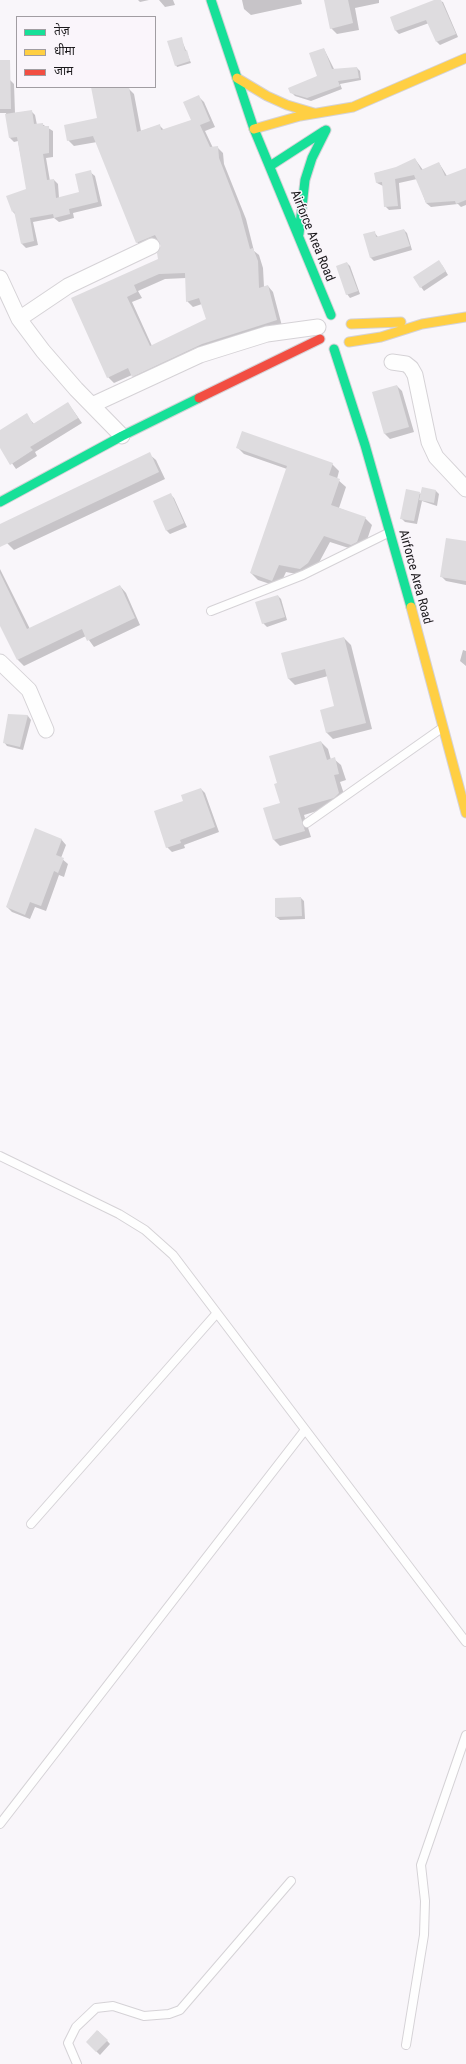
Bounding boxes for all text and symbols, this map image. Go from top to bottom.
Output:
legend [16,16,156,88]
text: तेज़ [54,24,70,38]
text: धीमा [54,44,75,58]
text: जाम [54,64,73,78]
street label: Airforce Area Road [287,188,337,284]
street label: Airforce Area Road [395,528,435,626]

